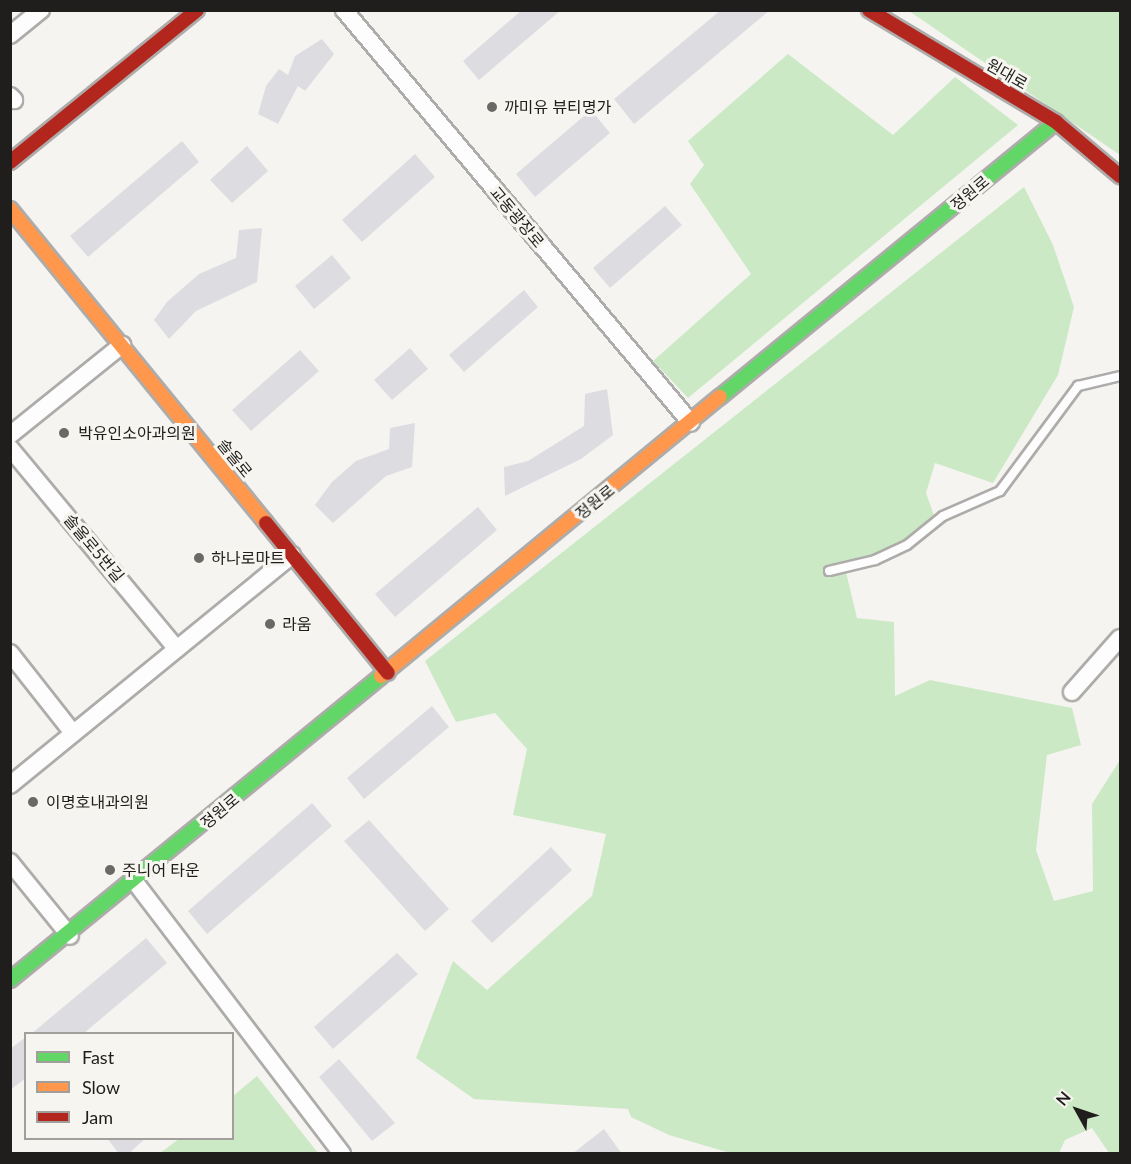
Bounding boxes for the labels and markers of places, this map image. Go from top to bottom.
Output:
place label: 까미유 뷰티명가 [504,97,611,117]
marker: 까미유 뷰티명가 [485,100,499,114]
place label: 박유인소아과의원 [78,423,196,443]
marker: 박유인소아과의원 [55,424,73,442]
place label: 하나로마트 [211,548,285,568]
marker: 하나로마트 [192,551,206,565]
place label: 라움 [282,614,311,634]
marker: 라움 [263,617,277,631]
place label: 이명호내과의원 [46,792,149,812]
marker: 이명호내과의원 [24,793,42,811]
place label: 주니어 타운 [122,860,200,880]
marker: 주니어 타운 [103,863,117,877]

